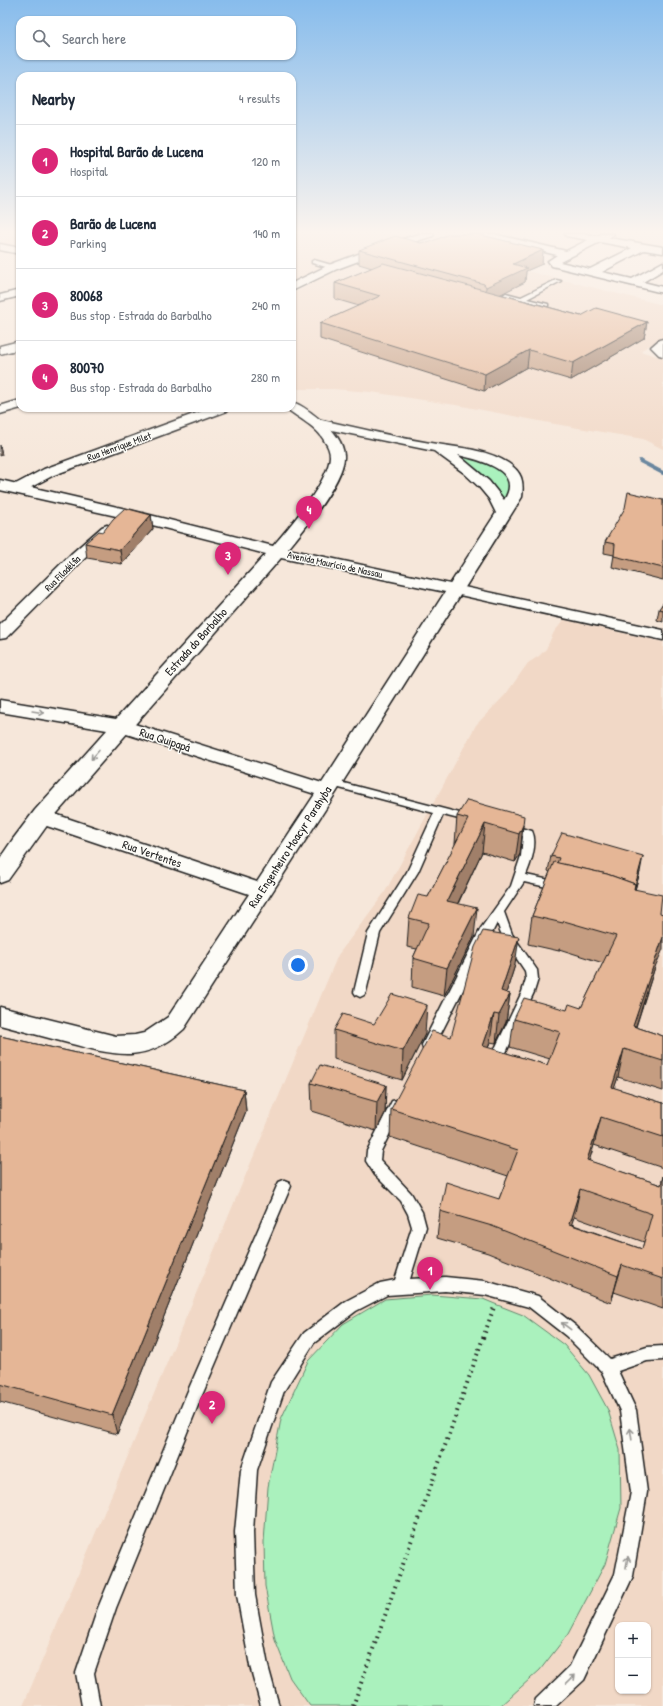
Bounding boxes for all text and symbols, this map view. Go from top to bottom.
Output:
search box [16,16,296,60]
icon: search [30,27,52,49]
text: Search here [62,28,126,49]
text: Nearby [32,87,75,110]
text: 4 results [239,89,280,107]
text: Hospital Barão de Lucena [70,141,203,162]
text: 1 [43,152,47,170]
text: 120 m [252,152,280,170]
text: Hospital [70,162,108,180]
text: Barão de Lucena [70,213,156,234]
text: 2 [42,224,48,242]
text: 140 m [253,224,280,242]
text: Parking [70,234,106,252]
text: 80068 [70,285,102,306]
text: 3 [42,296,48,314]
text: 240 m [251,296,280,314]
text: Bus stop · Estrada do Barbalho [70,306,212,324]
text: 80070 [70,357,104,378]
text: 4 [43,368,47,386]
text: 280 m [251,368,280,386]
text: Bus stop · Estrada do Barbalho [70,378,212,396]
street label: Rua Henrique Milet [85,429,153,464]
pin: 4 [296,496,322,529]
pin: 3 [215,542,241,575]
street label: Avenida Maurício de Nassau [286,548,384,581]
street label: Rua Filadélfia [42,553,83,594]
street label: Estrada do Barbalho [161,604,231,679]
one-way arrow [32,708,45,716]
street label: Rua Quipapá [137,723,193,756]
one-way arrow [91,750,100,761]
street label: Rua Engenheiro Moacyr Parahyba [244,782,336,911]
street label: Rua Vertentes [120,835,184,872]
your location [288,955,308,975]
pin: 1 [417,1257,443,1290]
one-way arrow [560,1322,571,1331]
pin: 2 [199,1391,225,1424]
one-way arrow [627,1428,635,1441]
one-way arrow [623,1556,631,1569]
map controls [615,1622,651,1694]
button: + [615,1622,651,1658]
button: − [615,1658,651,1694]
one-way arrow [566,1674,576,1684]

